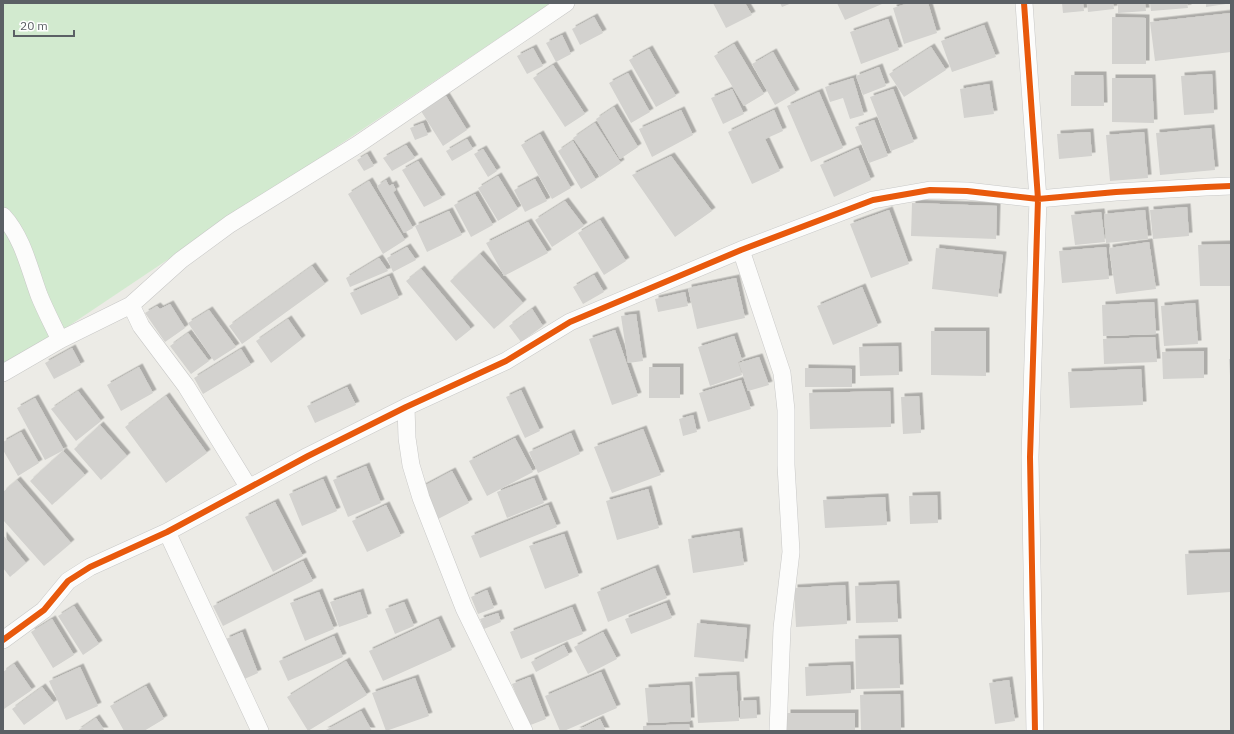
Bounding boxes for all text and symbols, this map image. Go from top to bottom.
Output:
scale bar [14,12,74,38]
text: 20 m [20,18,48,33]

